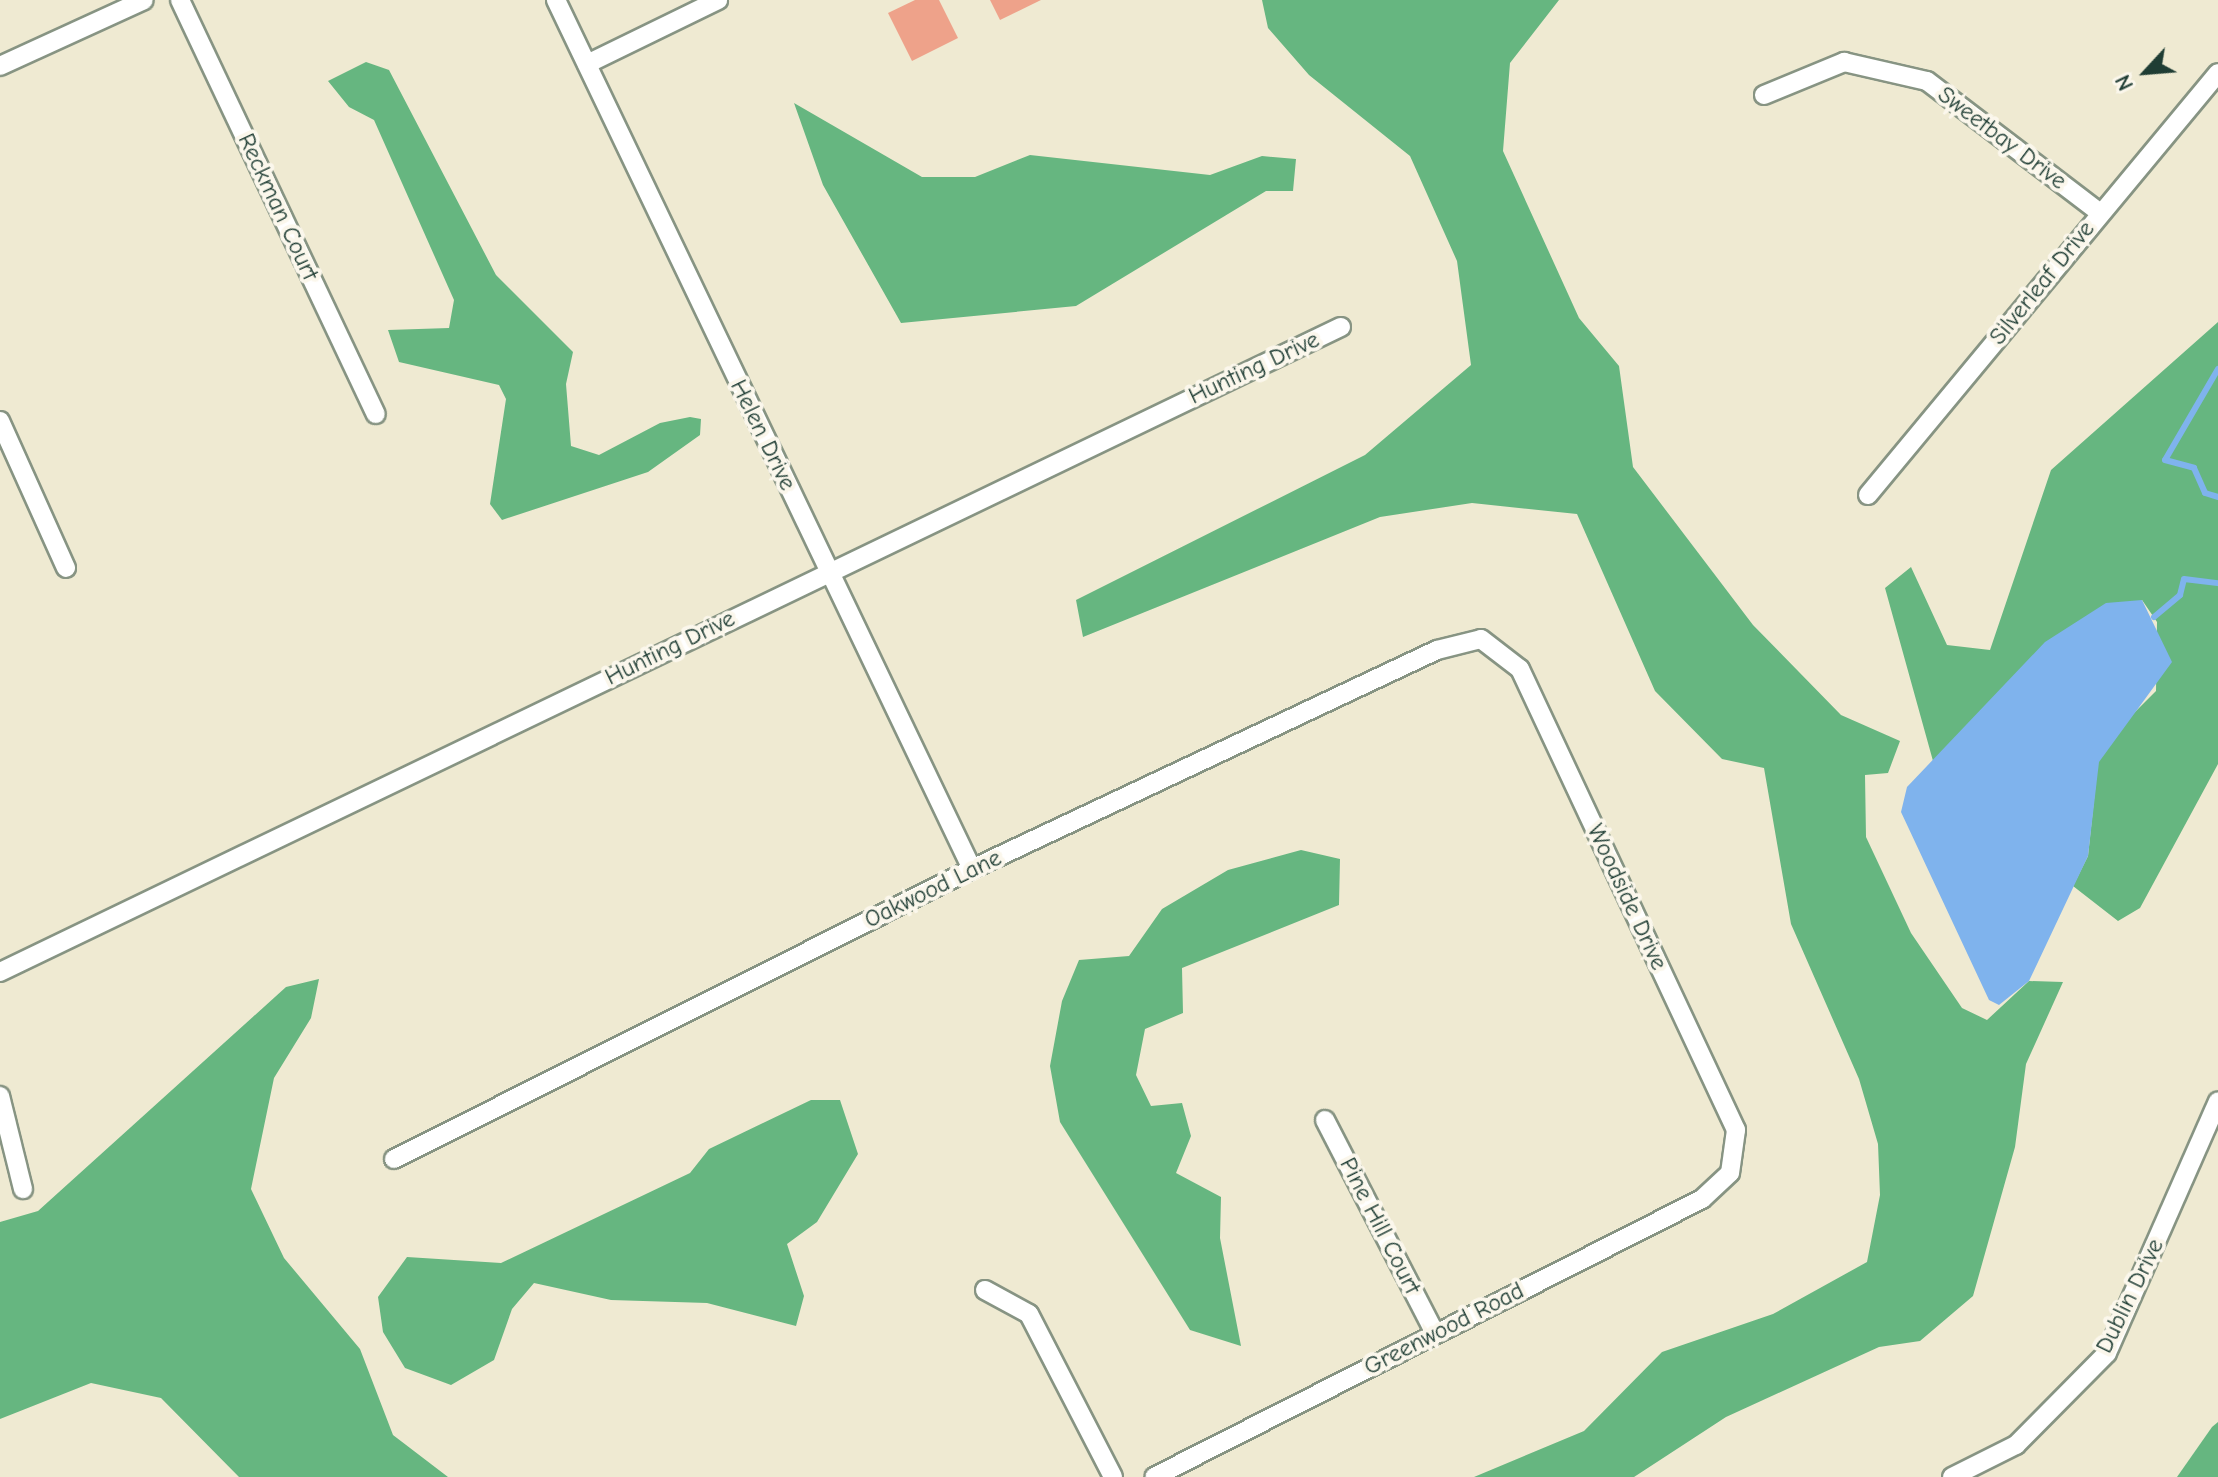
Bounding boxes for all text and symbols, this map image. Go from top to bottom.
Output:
north arrow [2106,32,2186,112]
text: N [2110,70,2139,95]
street label: Sweetbay Drive [1932,80,2072,196]
street label: Reckman Court [231,129,325,285]
street label: Silverleaf Drive [1983,215,2101,351]
street label: Hunting Drive [1184,325,1324,411]
street label: Helen Drive [724,375,802,495]
street label: Hunting Drive [600,604,740,692]
street label: Woodside Drive [1581,819,1673,975]
street label: Oakwood Lane [860,843,1006,935]
street label: Pine Hill Court [1333,1153,1427,1299]
street label: Dublin Drive [2090,1234,2170,1358]
street label: Greenwood Road [1359,1276,1529,1382]

